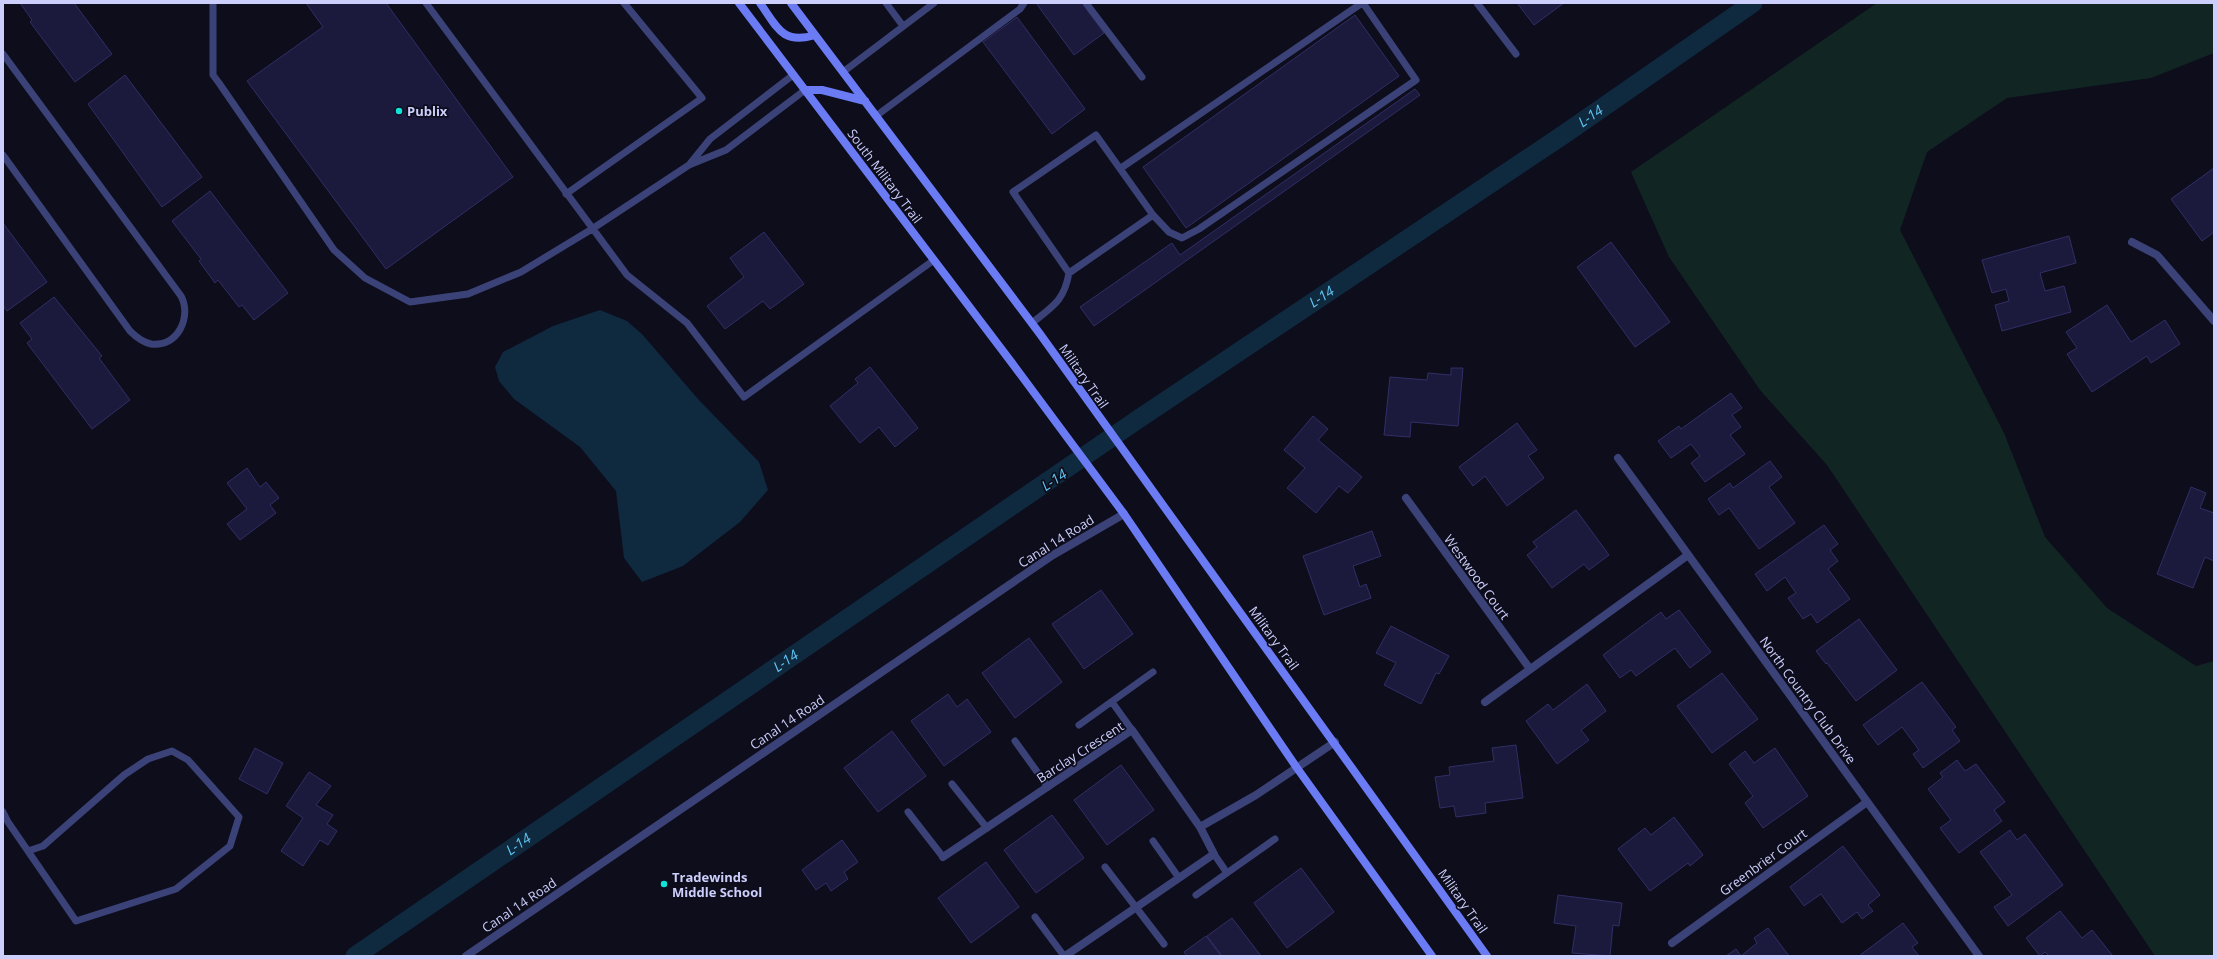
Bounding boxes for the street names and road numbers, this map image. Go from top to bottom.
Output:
street label: South Military Trail [844,125,926,227]
street label: Military Trail [1055,340,1113,412]
street label: Canal 14 Road [1015,510,1097,572]
street label: Westwood Court [1440,531,1514,623]
street label: Military Trail [1245,602,1303,674]
street label: North Country Club Drive [1756,633,1860,767]
street label: Canal 14 Road [746,690,828,754]
street label: Barclay Crescent [1033,717,1127,787]
street label: Greenbrier Court [1716,824,1811,900]
street label: Military Trail [1434,865,1492,937]
street label: Canal 14 Road [478,873,560,937]

